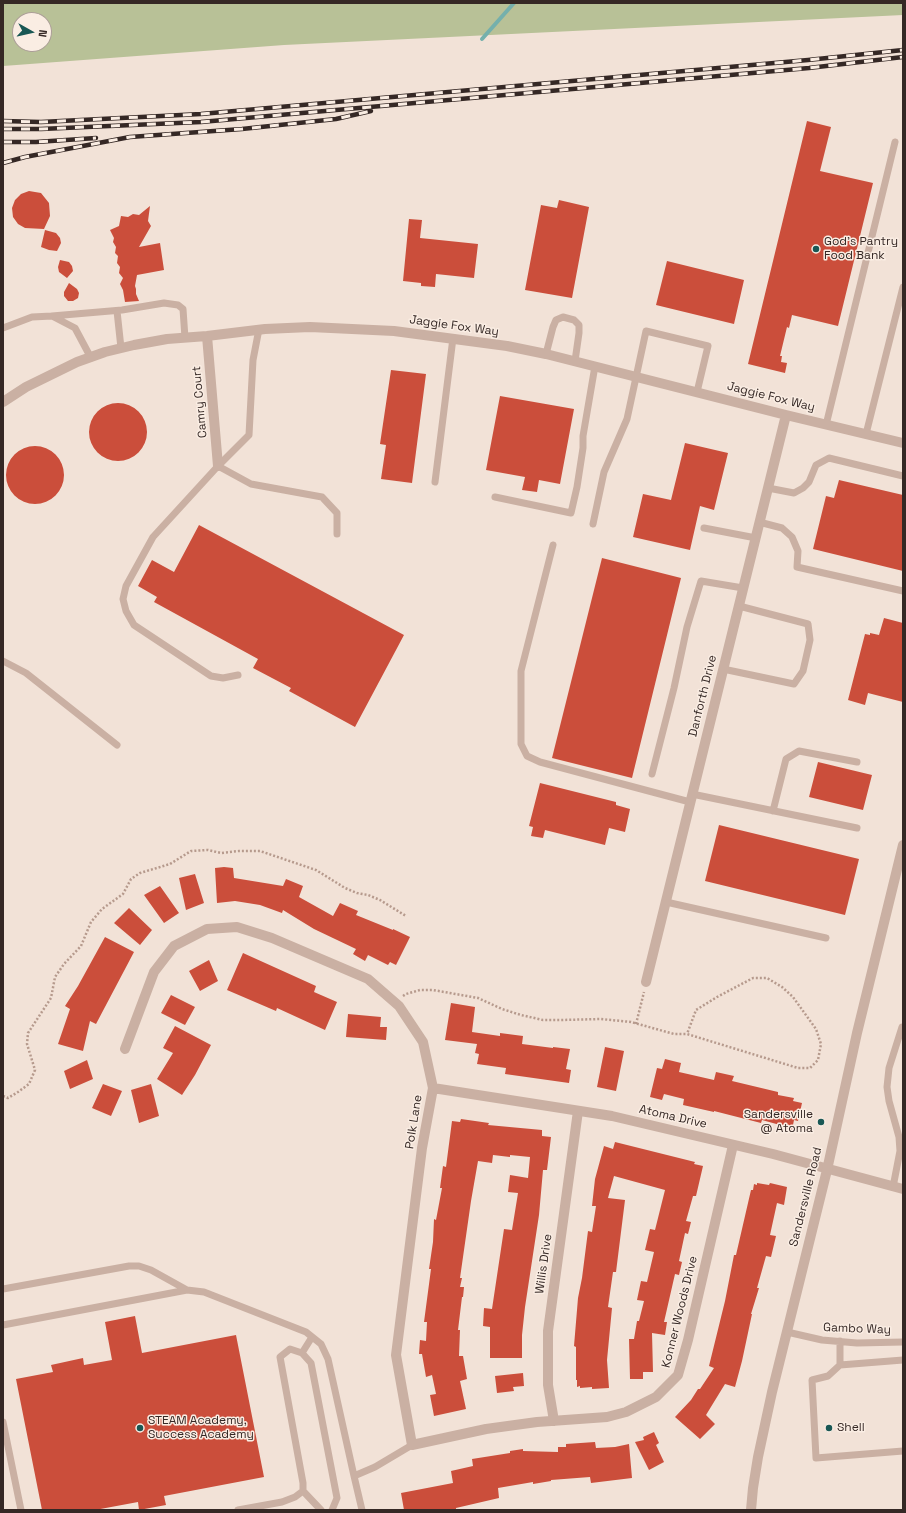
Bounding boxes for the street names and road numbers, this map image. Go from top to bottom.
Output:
street label: Jaggie Fox Way [408,313,500,339]
street label: Camry Court [190,365,210,439]
street label: Jaggie Fox Way [726,379,816,415]
street label: Danforth Drive [686,654,720,738]
street label: Polk Lane [403,1094,425,1150]
street label: Atoma Drive [638,1102,708,1132]
street label: Sandersville Road [787,1146,825,1248]
street label: Willis Drive [533,1233,555,1295]
street label: Konner Woods Drive [659,1254,701,1370]
street label: Gambo Way [823,1321,891,1337]

